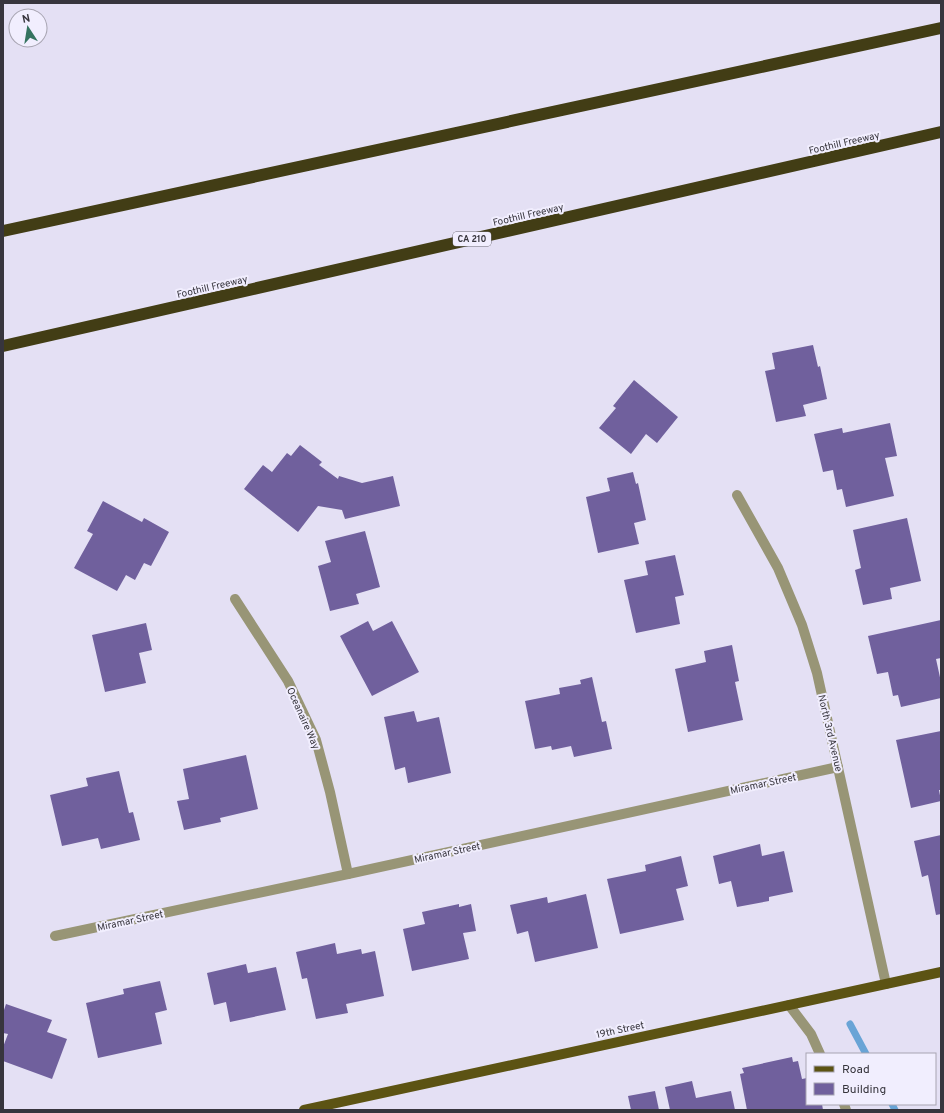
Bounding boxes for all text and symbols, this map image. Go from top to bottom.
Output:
north arrow [8,8,48,48]
text: N [21,12,31,27]
street label: Foothill Freeway [808,129,881,158]
street label: Foothill Freeway [492,201,565,230]
road number: CA 210 [453,232,491,246]
street label: Foothill Freeway [176,273,249,302]
street label: Oceanaire Way [283,686,322,752]
street label: North 3rd Avenue [814,693,845,773]
street label: Miramar Street [729,771,798,798]
street label: Miramar Street [413,840,482,867]
street label: Miramar Street [96,908,165,935]
street label: 19th Street [595,1019,646,1042]
legend [806,1053,936,1105]
text: Road [842,1062,870,1078]
text: Building [842,1082,886,1098]

